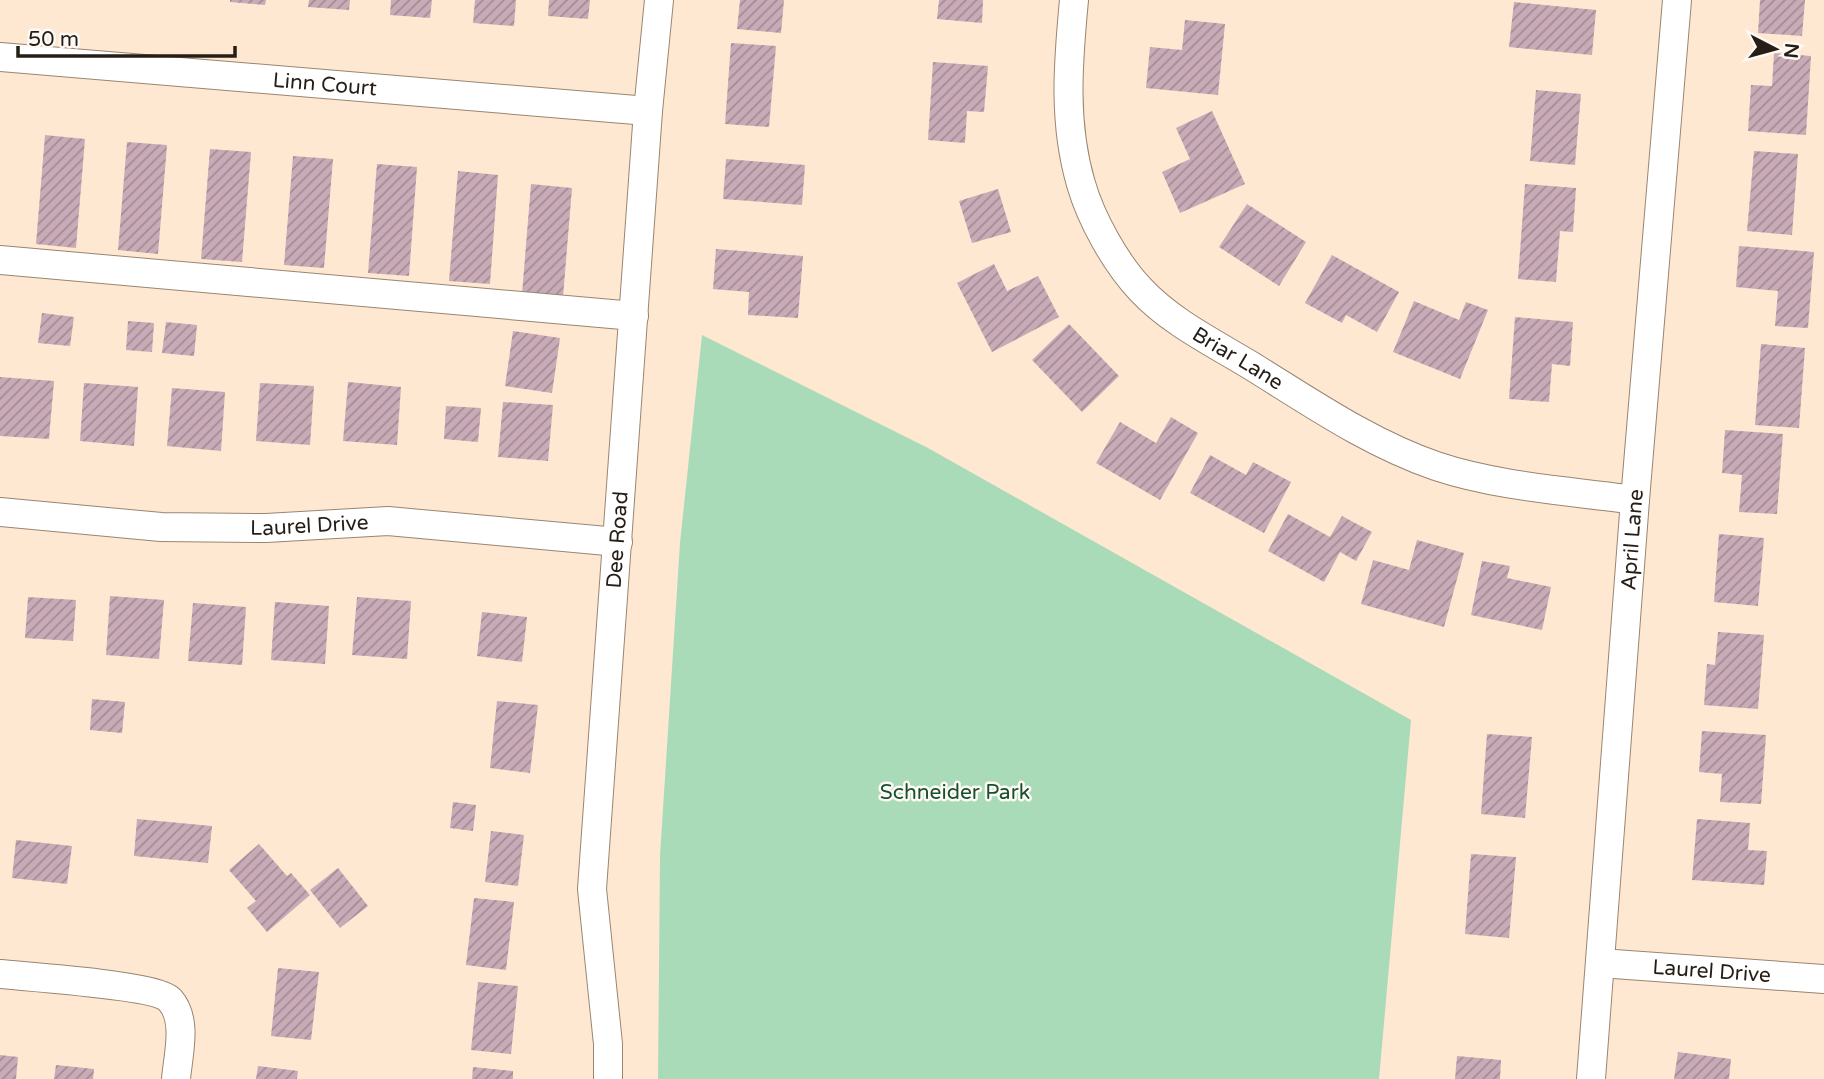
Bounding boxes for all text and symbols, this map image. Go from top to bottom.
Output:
scale bar [18,14,234,58]
north arrow [1740,14,1810,84]
text: 50 m [28,27,79,52]
text: N [1779,42,1803,59]
street label: Linn Court [272,68,378,101]
street label: Briar Lane [1188,322,1288,396]
street label: April Lane [1616,488,1649,591]
street label: Dee Road [602,490,634,589]
street label: Laurel Drive [250,510,369,541]
park label: Schneider Park [880,780,1030,805]
street label: Laurel Drive [1652,955,1772,988]

